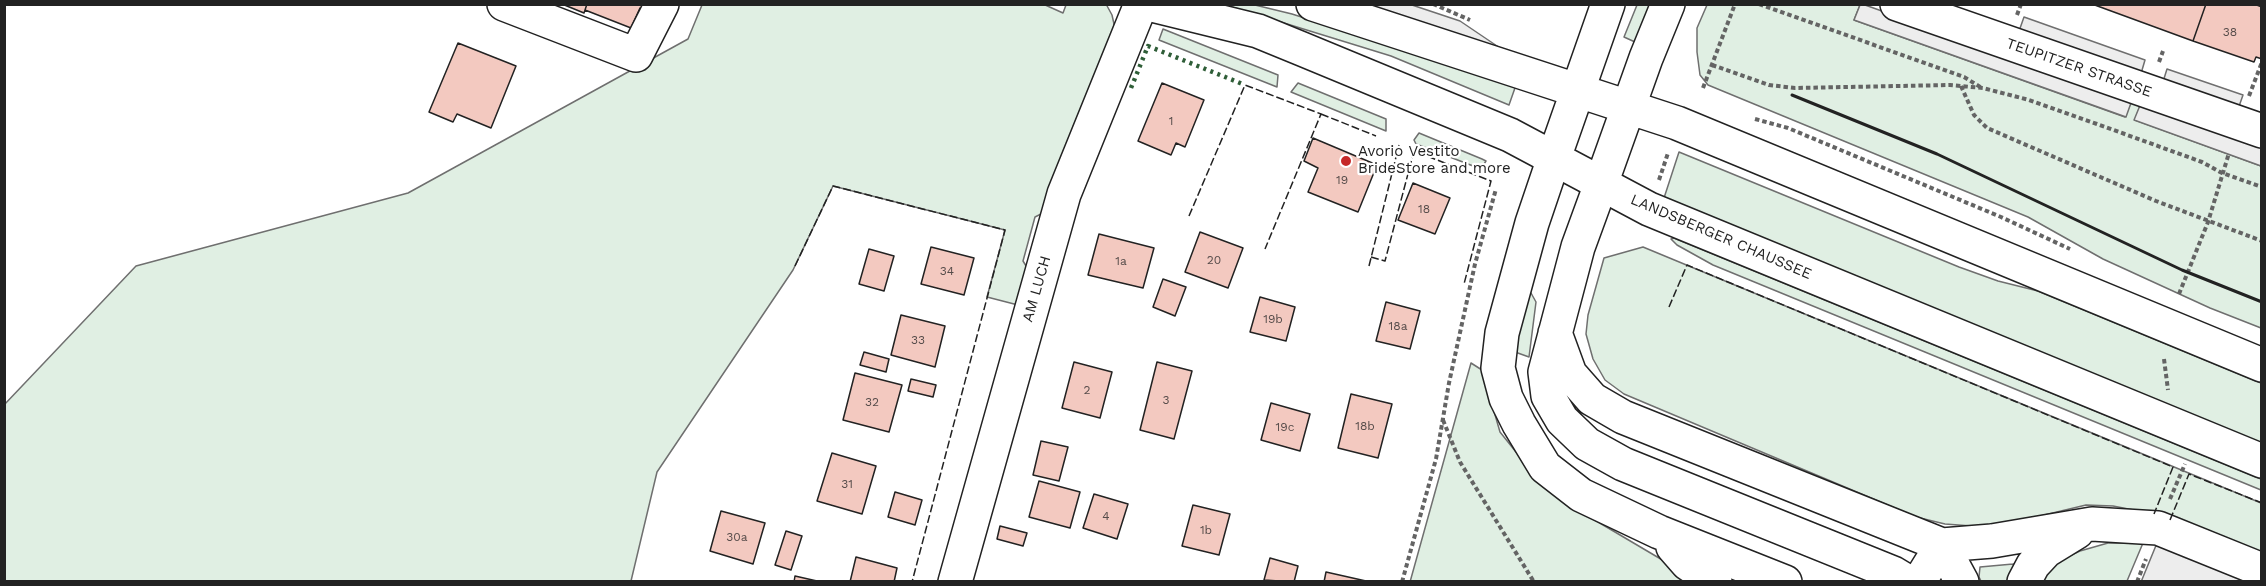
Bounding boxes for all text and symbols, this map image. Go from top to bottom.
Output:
house number: 38 [2223,25,2237,39]
street label: TEUPITZER STRASSE [2004,35,2154,101]
house number: 1 [1169,114,1173,128]
place label: Avorio Vestito BrideStore and more [1358,143,1511,178]
marker: Avorio Vestito BrideStore and more [1339,154,1353,168]
house number: 19 [1336,173,1348,187]
street label: LANDSBERGER CHAUSSEE [1628,191,1814,283]
house number: 18 [1418,202,1430,216]
house number: 20 [1207,253,1221,267]
street label: AM LUCH [1019,254,1055,324]
house number: 1a [1115,254,1127,268]
house number: 34 [940,264,954,278]
house number: 19b [1263,312,1283,326]
house number: 18a [1389,319,1407,333]
house number: 33 [911,333,925,347]
house number: 2 [1084,383,1090,397]
house number: 3 [1163,393,1169,407]
house number: 32 [865,395,879,409]
house number: 18b [1355,419,1375,433]
house number: 19c [1276,420,1294,434]
house number: 31 [841,477,853,491]
house number: 4 [1102,509,1110,523]
house number: 1b [1200,523,1212,537]
house number: 30a [726,530,748,544]

